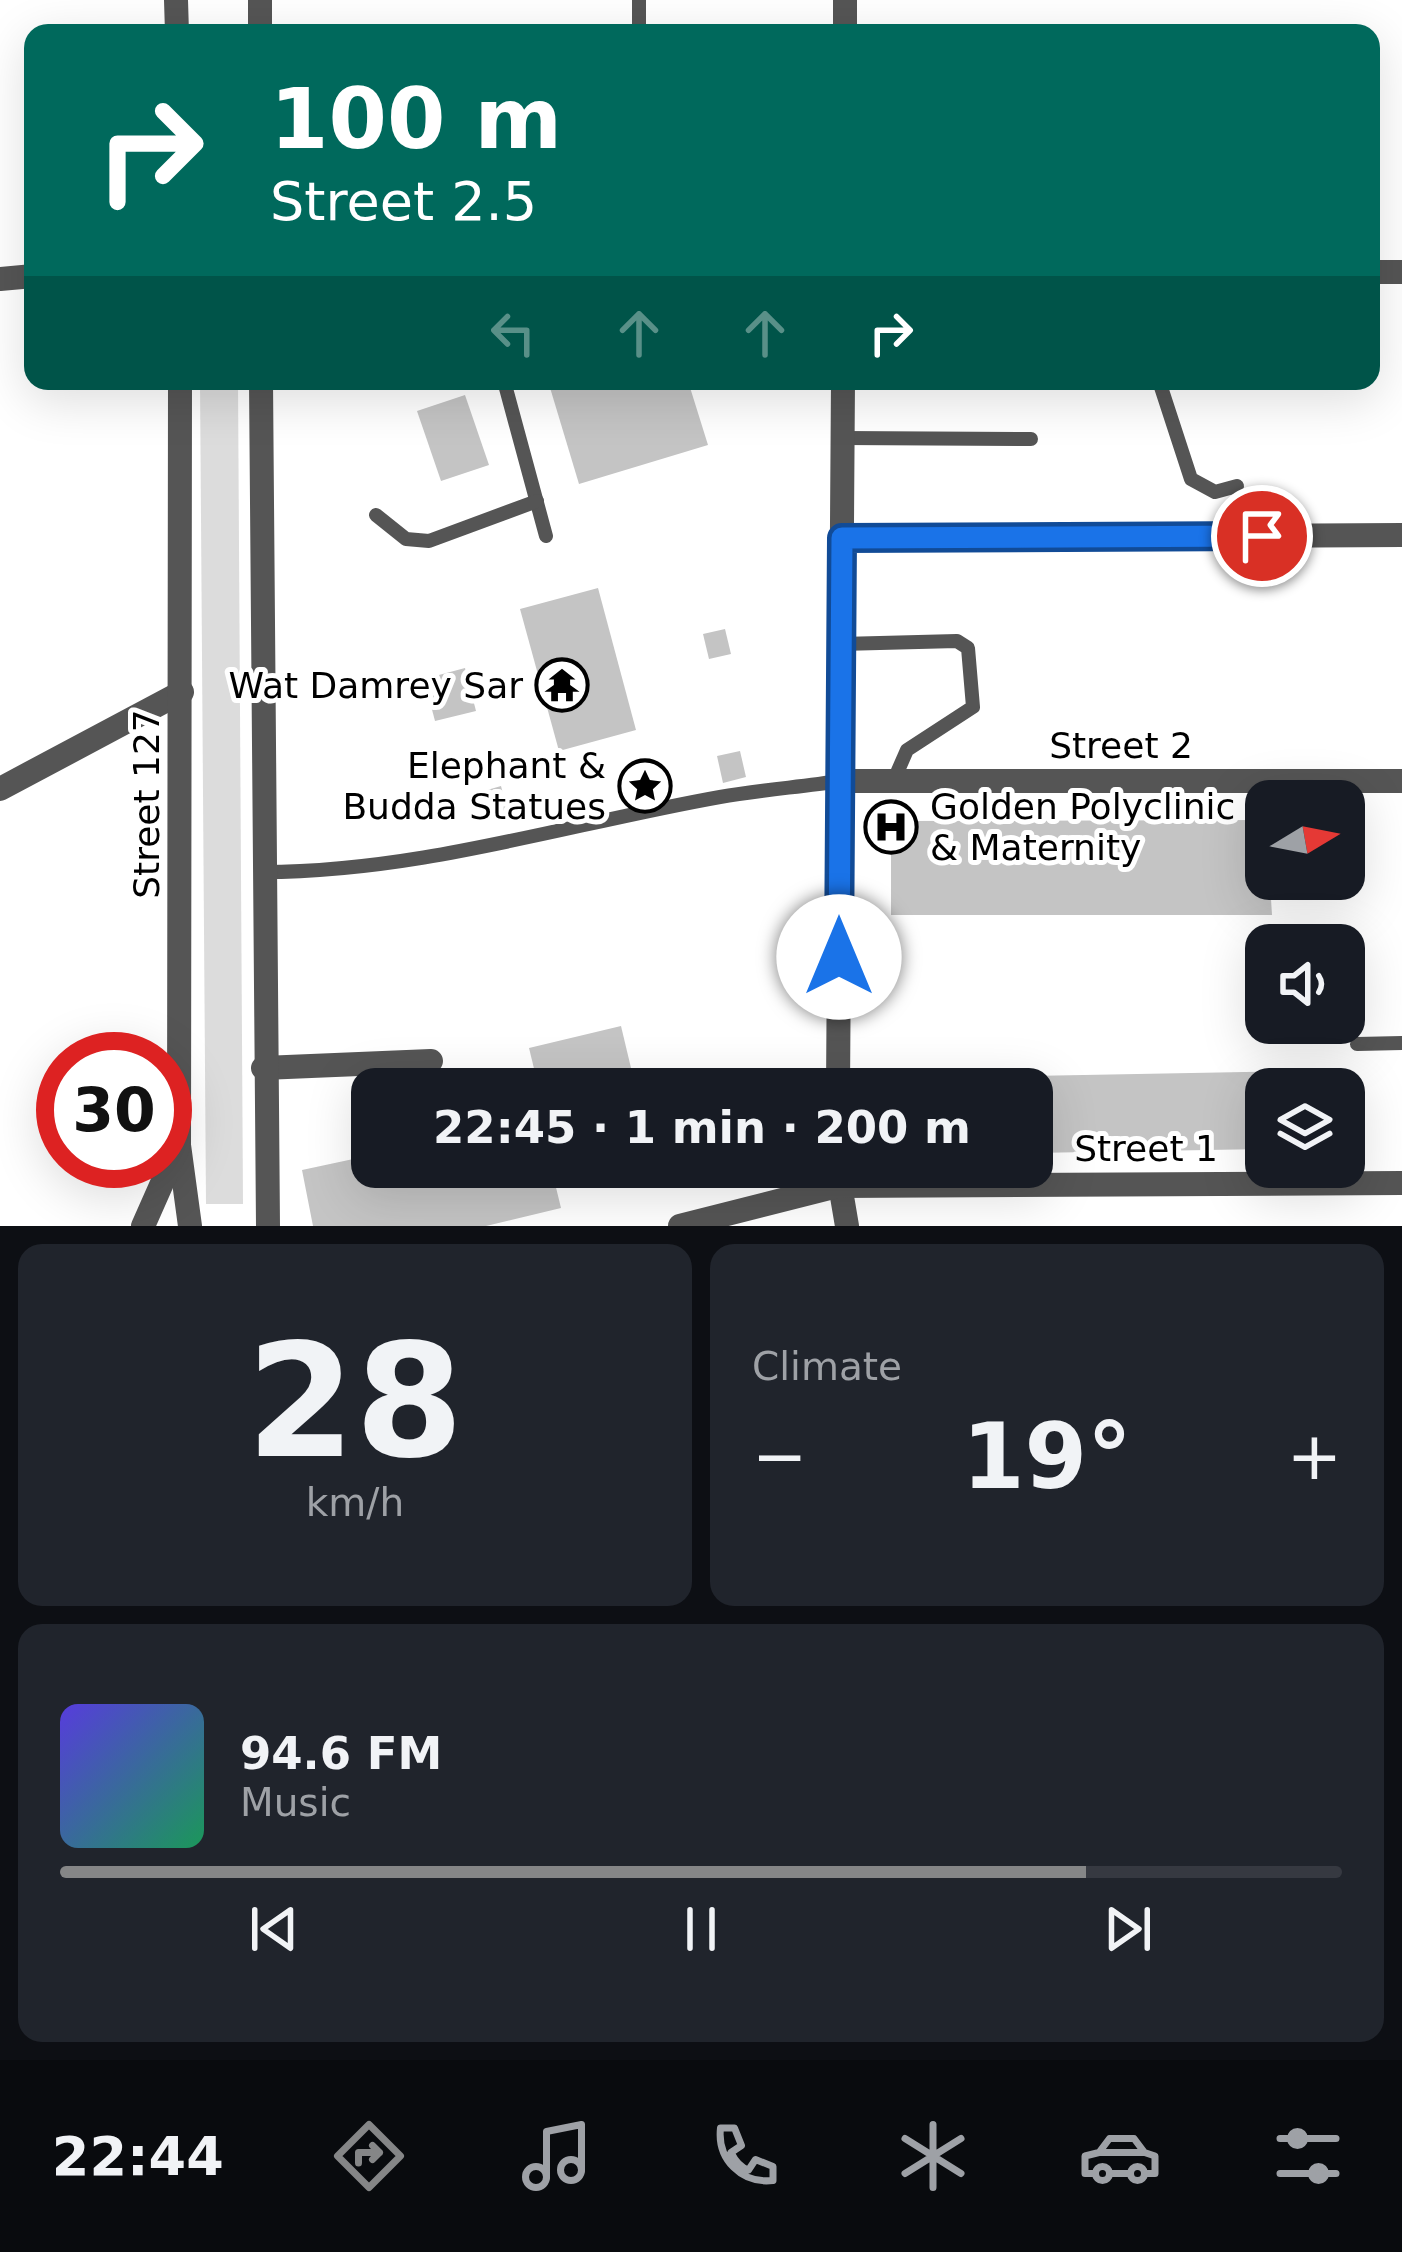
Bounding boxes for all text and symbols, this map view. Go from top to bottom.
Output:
text: 100 m [270,70,562,168]
icon: right [72,72,228,228]
text: Street 2.5 [270,170,537,233]
icon: left [480,300,546,366]
icon: ahead [606,300,672,366]
icon: ahead [732,300,798,366]
icon: right [858,300,924,366]
pin [1211,485,1313,587]
icon: arrive [1229,503,1295,569]
temple icon: Wat Damrey Sar [534,657,590,713]
place label: Wat Damrey Sar [229,665,523,706]
street label: Street 127 [126,709,167,899]
street label: Street 2 [1049,725,1193,766]
place label: Elephant & Budda Statues [342,745,606,827]
place icon: Elephant & Budda Statues [617,758,673,814]
north arrow [1245,780,1365,900]
map controls [1245,780,1365,1188]
place label: Golden Polyclinic & Maternity [930,786,1235,868]
hospital icon: Golden Polyclinic & Maternity [863,799,919,855]
position arrow [776,894,902,1020]
button: sound [1245,924,1365,1044]
speed limit sign: 30 [36,1032,192,1188]
button: layers [1245,1068,1365,1188]
text: 22:45 · 1 min · 200 m [433,1101,971,1154]
street label: Street 1 [1074,1128,1218,1169]
text: 28 [246,1311,464,1493]
text: Climate [752,1344,902,1389]
text: 19° [962,1404,1132,1509]
text: − [752,1418,807,1495]
text: + [1287,1418,1342,1495]
text: km/h [306,1480,404,1525]
text: 94.6 FM [240,1727,442,1780]
text: Music [240,1780,351,1825]
icon: previous [241,1896,307,1962]
icon: pause [668,1896,734,1962]
icon: next [1095,1896,1161,1962]
icon: directions [327,2114,411,2198]
icon: music [515,2114,599,2198]
icon: phone [703,2114,787,2198]
icon: climate [891,2114,975,2198]
icon: car [1078,2114,1162,2198]
icon: filters [1266,2114,1350,2198]
text: 22:44 [52,2125,224,2188]

